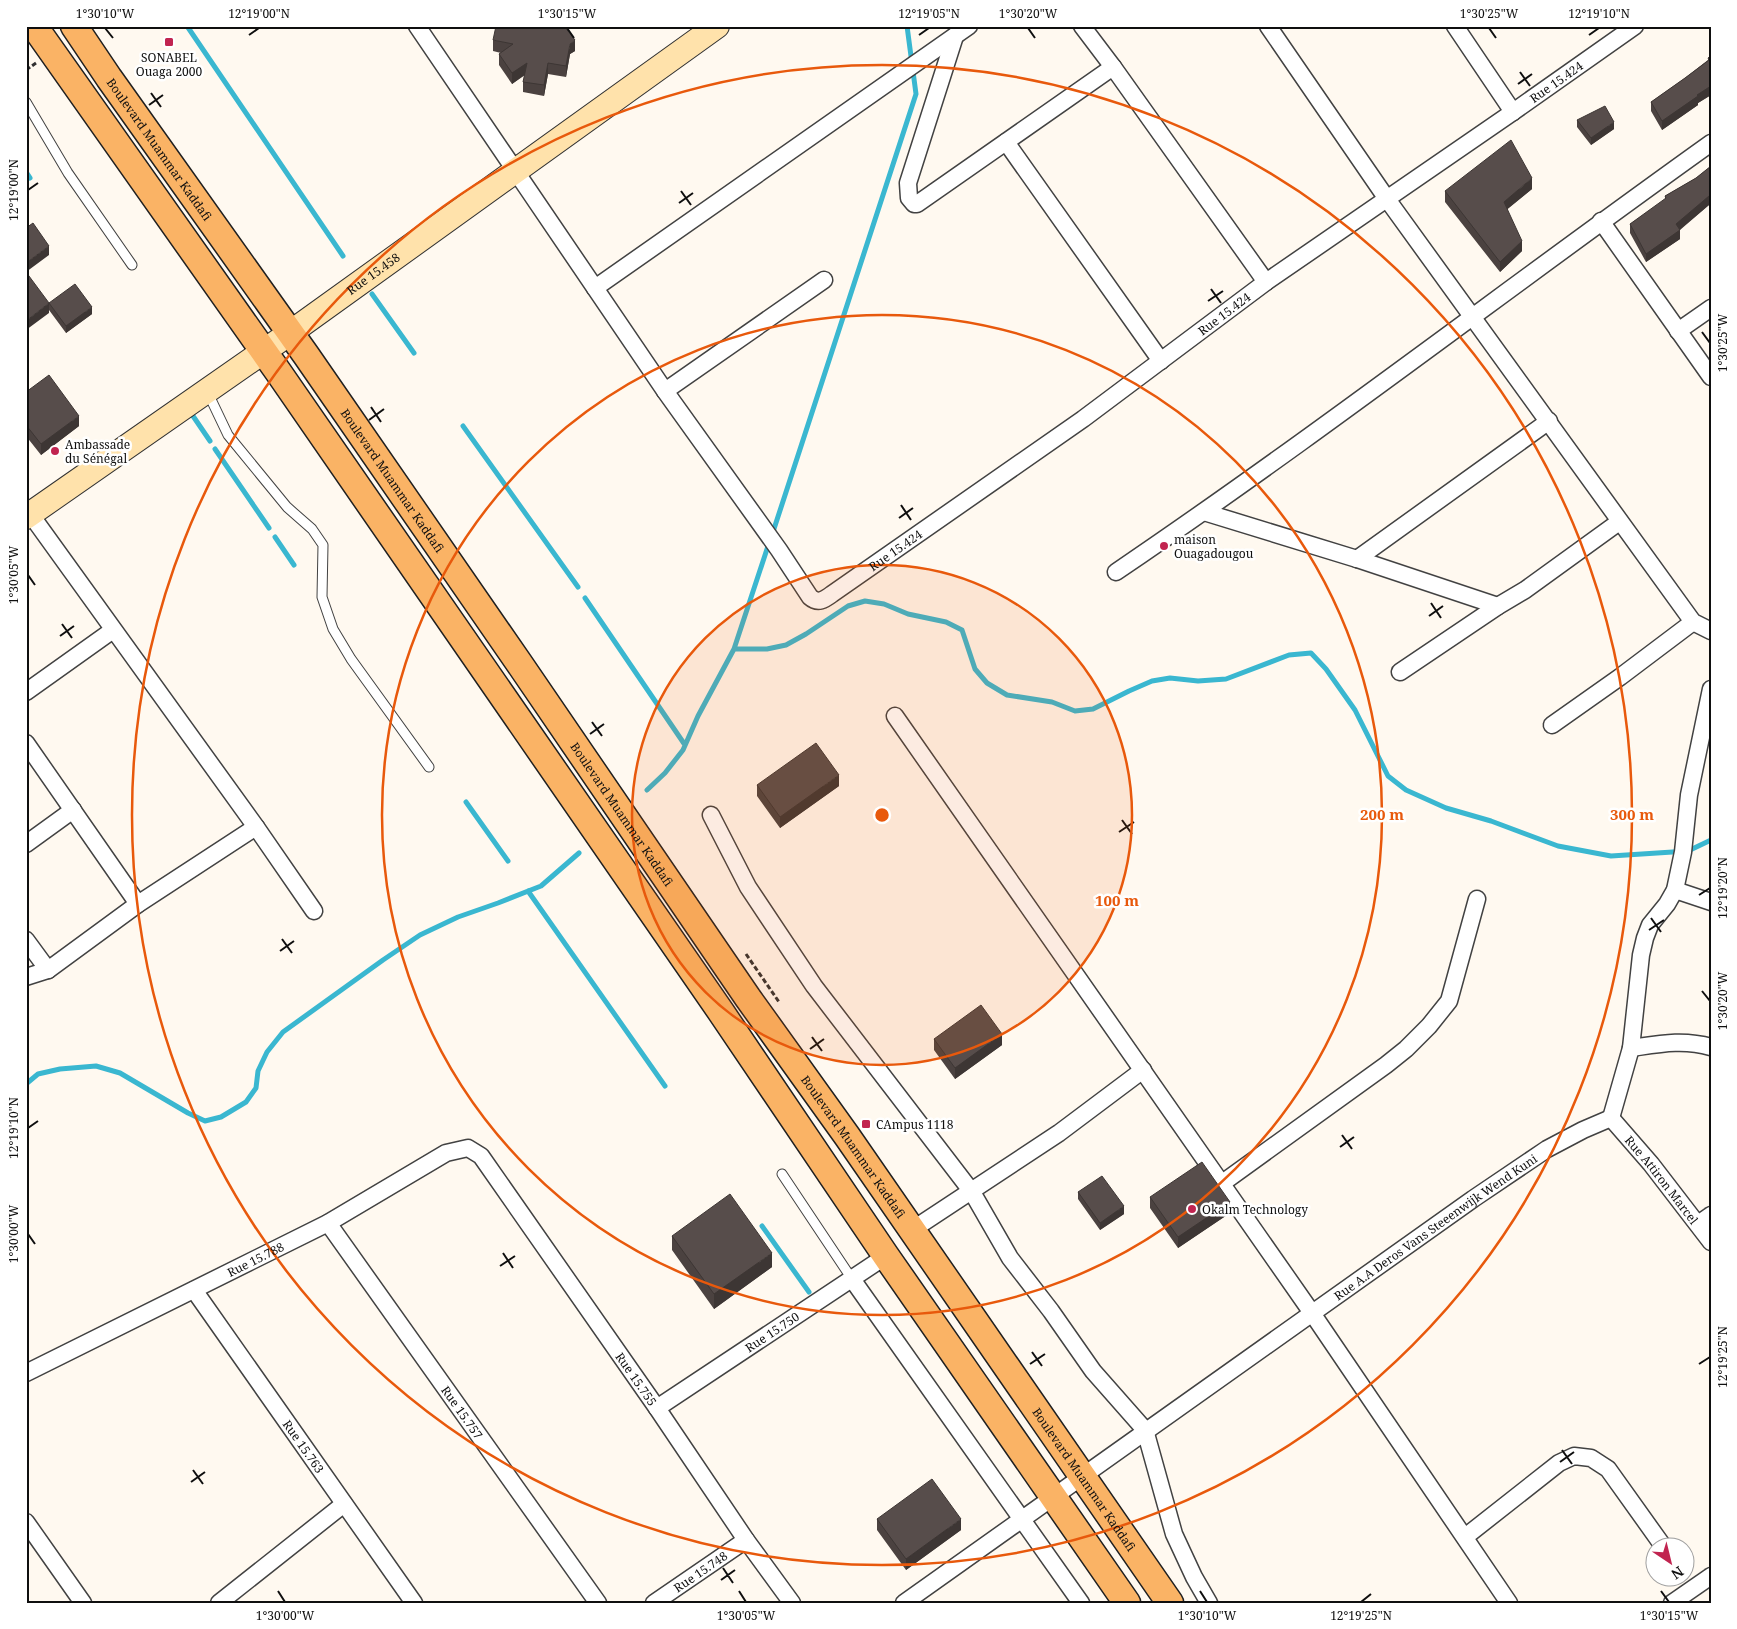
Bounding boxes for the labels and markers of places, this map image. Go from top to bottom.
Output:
marker: SONABEL Ouaga 2000 [163,36,175,48]
place label: SONABEL Ouaga 2000 [136,49,203,80]
place label: Ambassade du Sénégal [65,436,130,467]
marker: Ambassade du Sénégal [49,445,61,457]
place label: maison Ouagadougou [1174,531,1254,562]
marker: maison Ouagadougou [1158,540,1170,552]
centre of rings [873,806,891,824]
place label: CAmpus 1118 [876,1116,954,1133]
marker: CAmpus 1118 [860,1118,872,1130]
place label: Okalm Technology [1202,1201,1308,1218]
marker: Okalm Technology [1186,1203,1198,1215]

